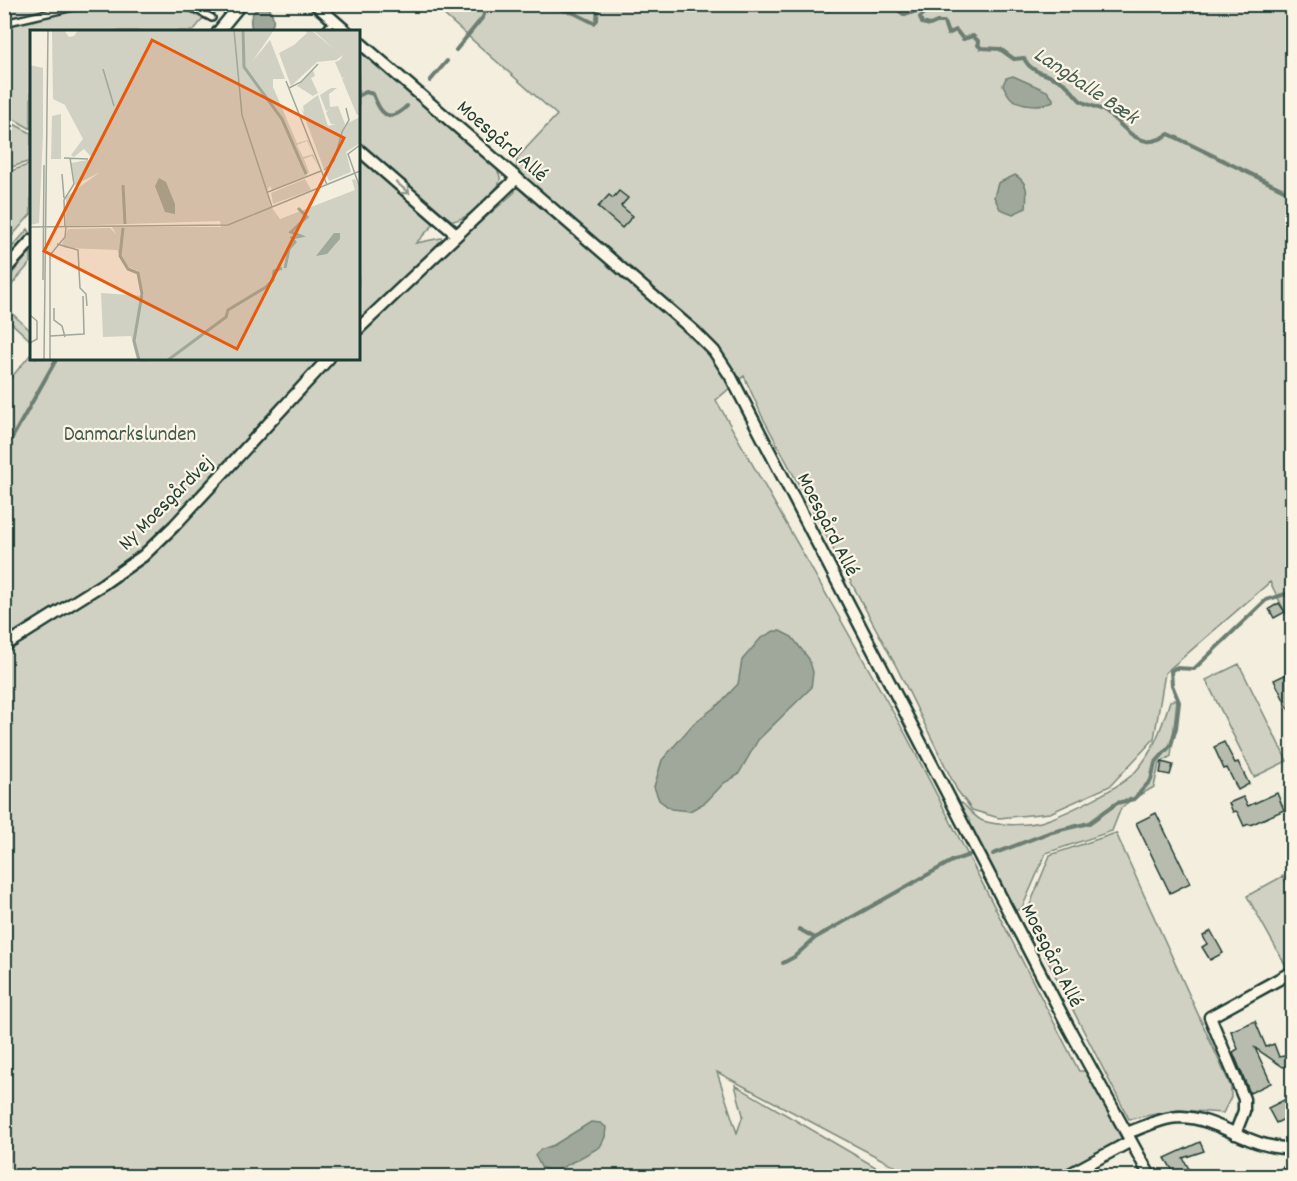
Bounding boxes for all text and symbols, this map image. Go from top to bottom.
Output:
inset map [30,30,360,360]
water label: Langballe Bæk [1027,40,1145,134]
street label: Moesgård Allé [449,94,553,190]
one-way arrow [395,181,411,194]
park label: Danmarkslunden [64,421,196,451]
street label: Ny Moesgårdvej [113,450,222,559]
street label: Moesgård Allé [787,468,865,582]
street label: Moesgård Allé [1011,899,1089,1013]

